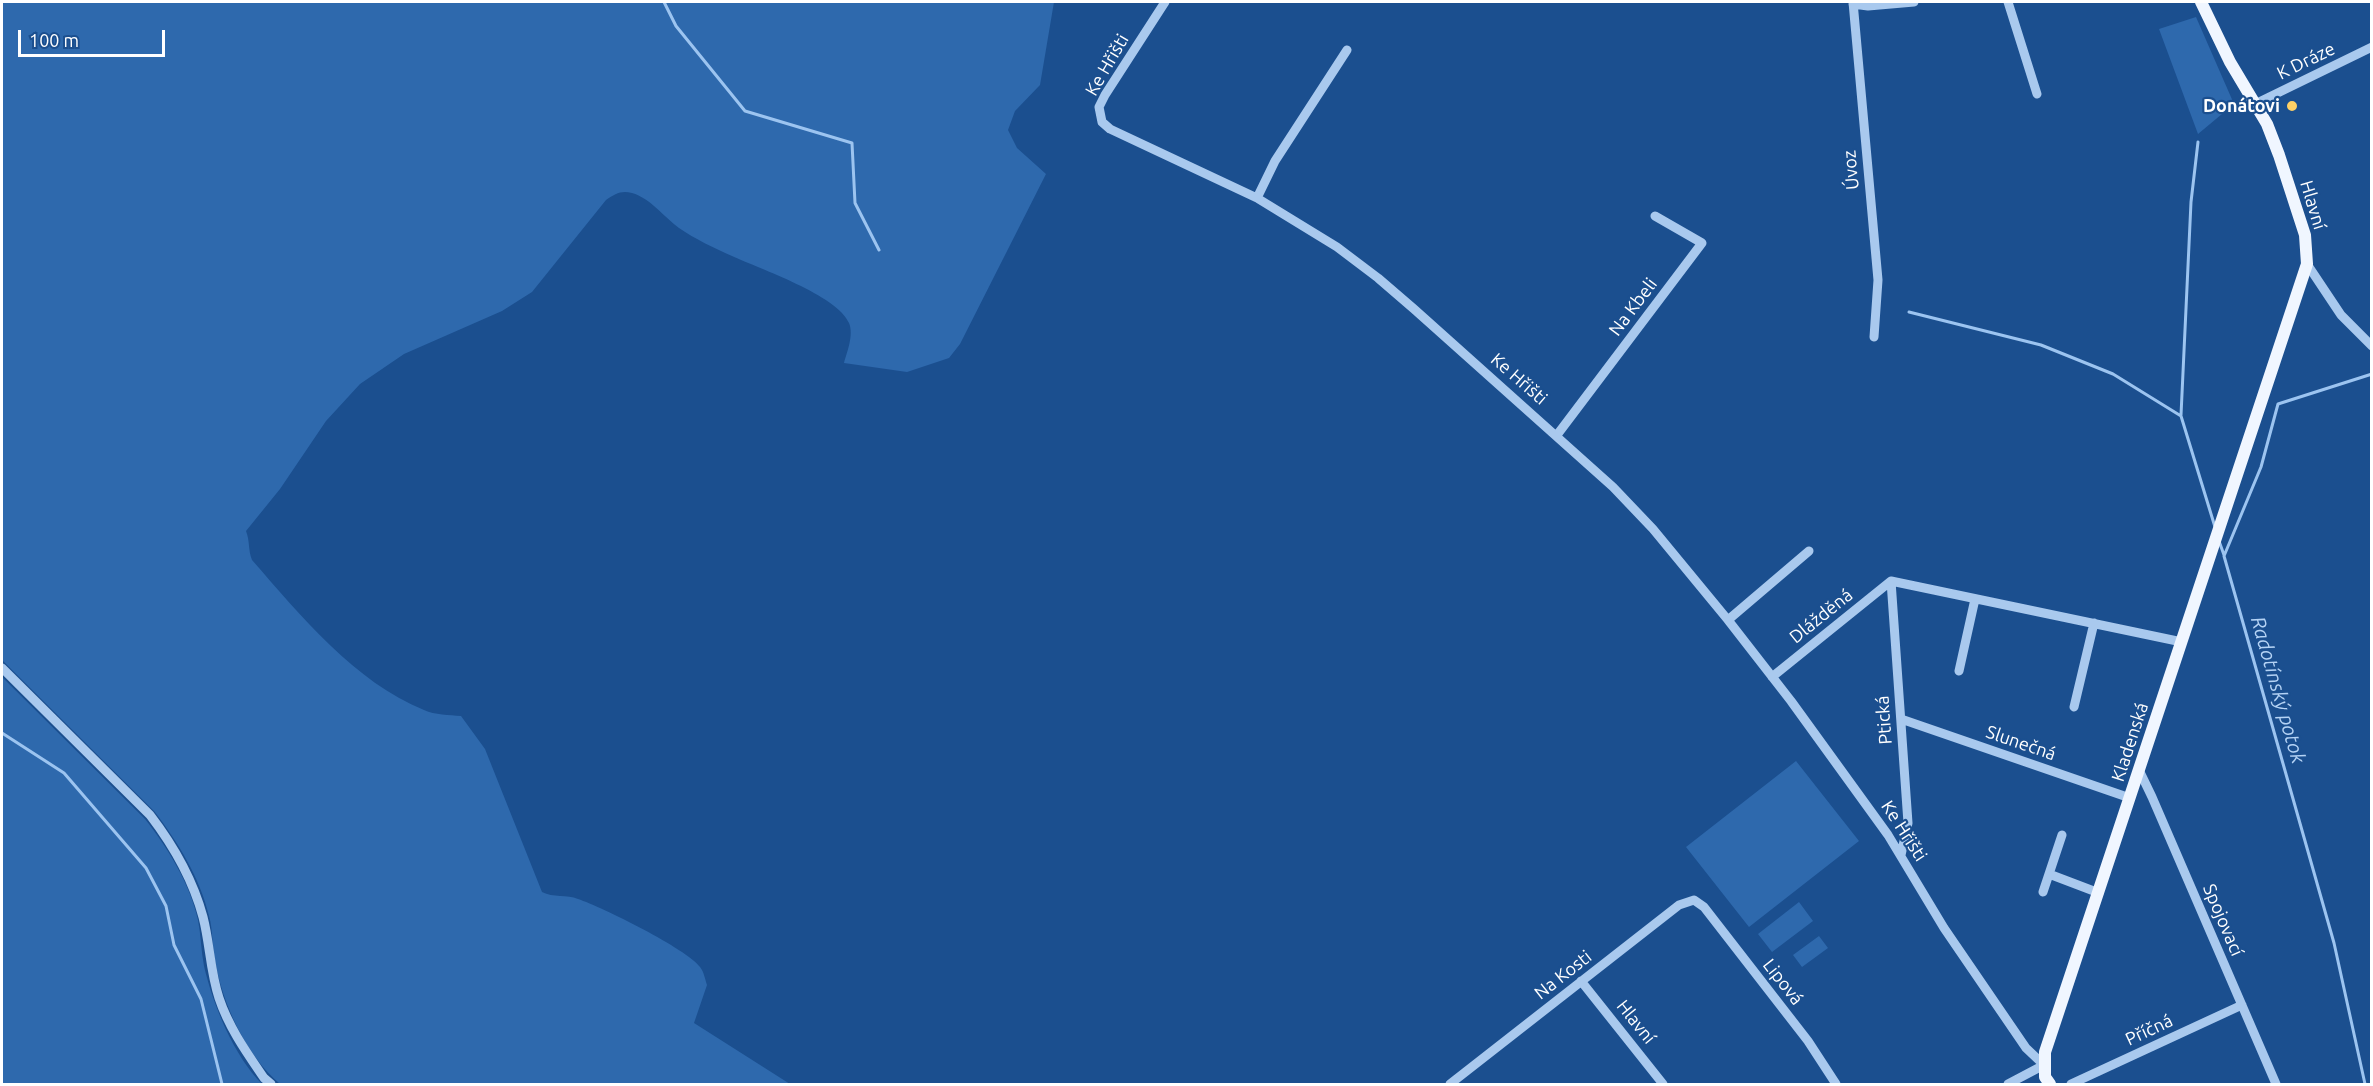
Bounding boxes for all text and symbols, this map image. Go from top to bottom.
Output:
scale bar [21,18,168,56]
text: 100 m [29,30,79,50]
street label: Ke Hřišti [1081,30,1133,100]
street label: K Dráze [2273,38,2339,84]
place label: Donátovi [2203,95,2280,117]
marker: Donátovi [2285,99,2299,113]
street label: Úvoz [1839,149,1863,191]
street label: Hlavní [2295,178,2331,232]
street label: Na Kbeli [1604,274,1662,340]
street label: Ke Hřišti [1486,349,1552,409]
street label: Dlážděná [1785,584,1857,648]
water label: Radotínský potok [2246,614,2310,766]
street label: Ptická [1872,695,1896,745]
street label: Kladenská [2107,700,2153,784]
street label: Slunečná [1983,721,2059,765]
street label: Ke Hřišti [1876,797,1932,865]
street label: Spojovací [2198,881,2248,959]
street label: Na Kosti [1530,946,1596,1004]
street label: Lipová [1758,955,1808,1009]
street label: Hlavní [1612,996,1660,1048]
street label: Příčná [2122,1010,2176,1050]

